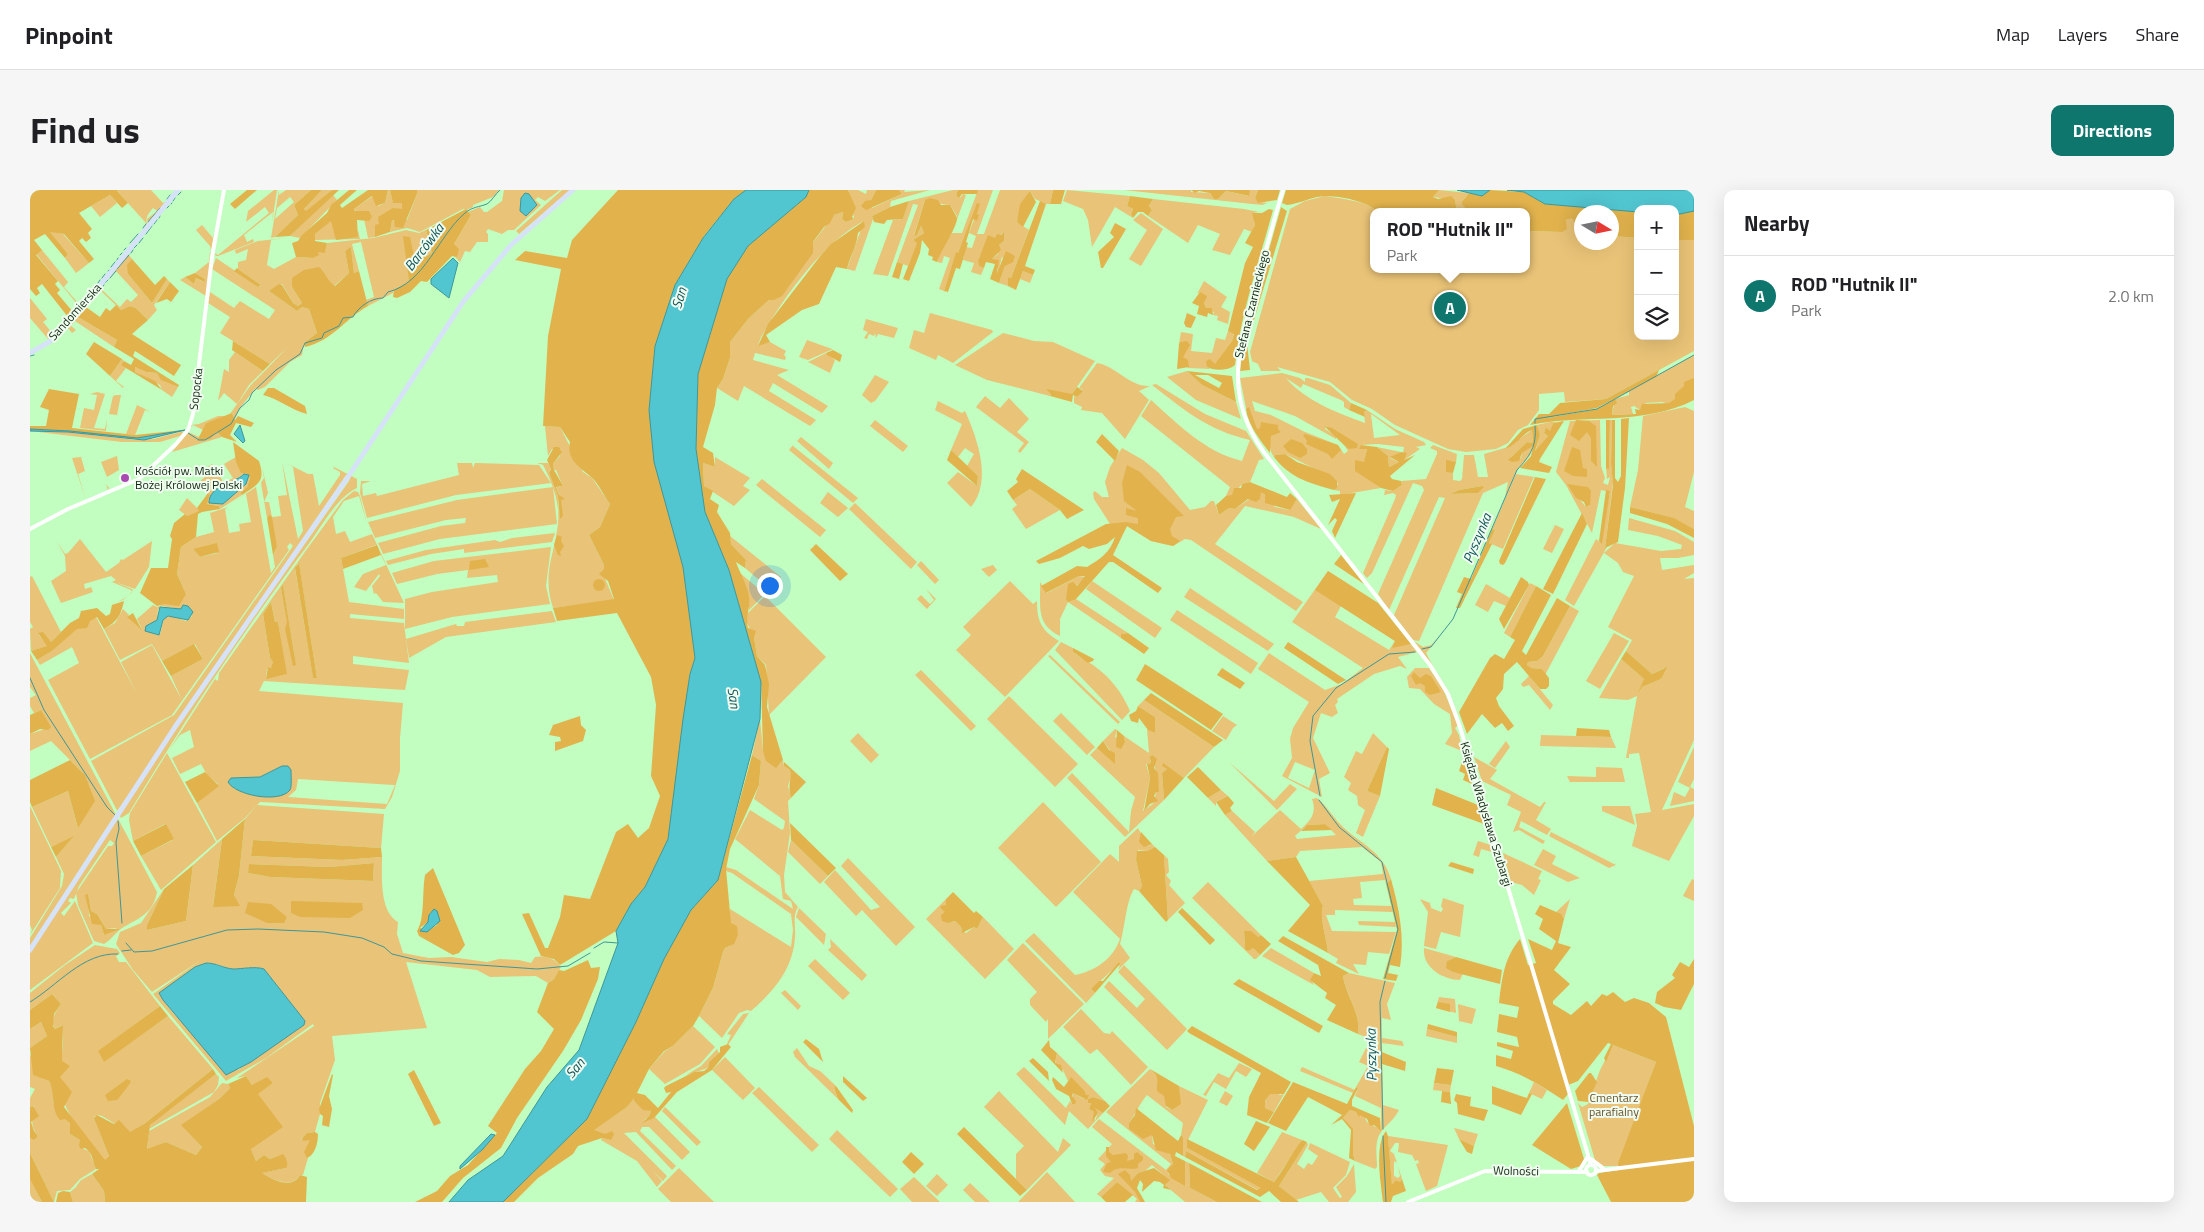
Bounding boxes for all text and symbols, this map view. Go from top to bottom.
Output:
text: Pinpoint [25,17,113,53]
text: Map [1996,21,2030,48]
text: Layers [2058,21,2107,48]
text: Share [2135,21,2179,48]
text: Find us [30,103,140,157]
button: Directions [2051,105,2174,156]
north arrow [1574,205,1619,250]
map controls [1634,205,1679,340]
button: + [1634,205,1679,250]
text: Nearby [1744,207,1809,239]
popup [1370,208,1530,273]
text: ROD "Hutnik II" [1387,214,1513,243]
water label: Barcówka [399,218,449,275]
text: Park [1387,243,1417,267]
street label: Stefana Czarnieckiego [1229,248,1274,360]
button: − [1634,250,1679,295]
text: ROD "Hutnik II" [1791,269,1918,298]
street label: Sandomierska [44,279,106,345]
water label: San [665,284,692,311]
text: A [1755,284,1765,308]
text: 2.0 km [2108,284,2154,308]
pin: A [1434,289,1466,327]
button: layers [1634,295,1679,340]
text: Park [1791,298,1822,322]
street label: Sopocka [183,367,208,411]
place label: Kościół pw. Matki Bożej Królowej Polski [135,461,242,494]
marker: Kościół pw. Matki Bożej Królowej Polski [119,472,131,484]
water label: Pyszynka [1457,509,1497,566]
your location [757,573,783,599]
water label: San [722,686,747,711]
street label: Księdza Władysława Szubargi [1455,739,1518,889]
water label: Pyszynka [1360,1028,1381,1081]
water label: San [560,1052,590,1082]
park label: Cmentarz parafialny [1589,1088,1639,1121]
street label: Wolności [1493,1161,1539,1180]

